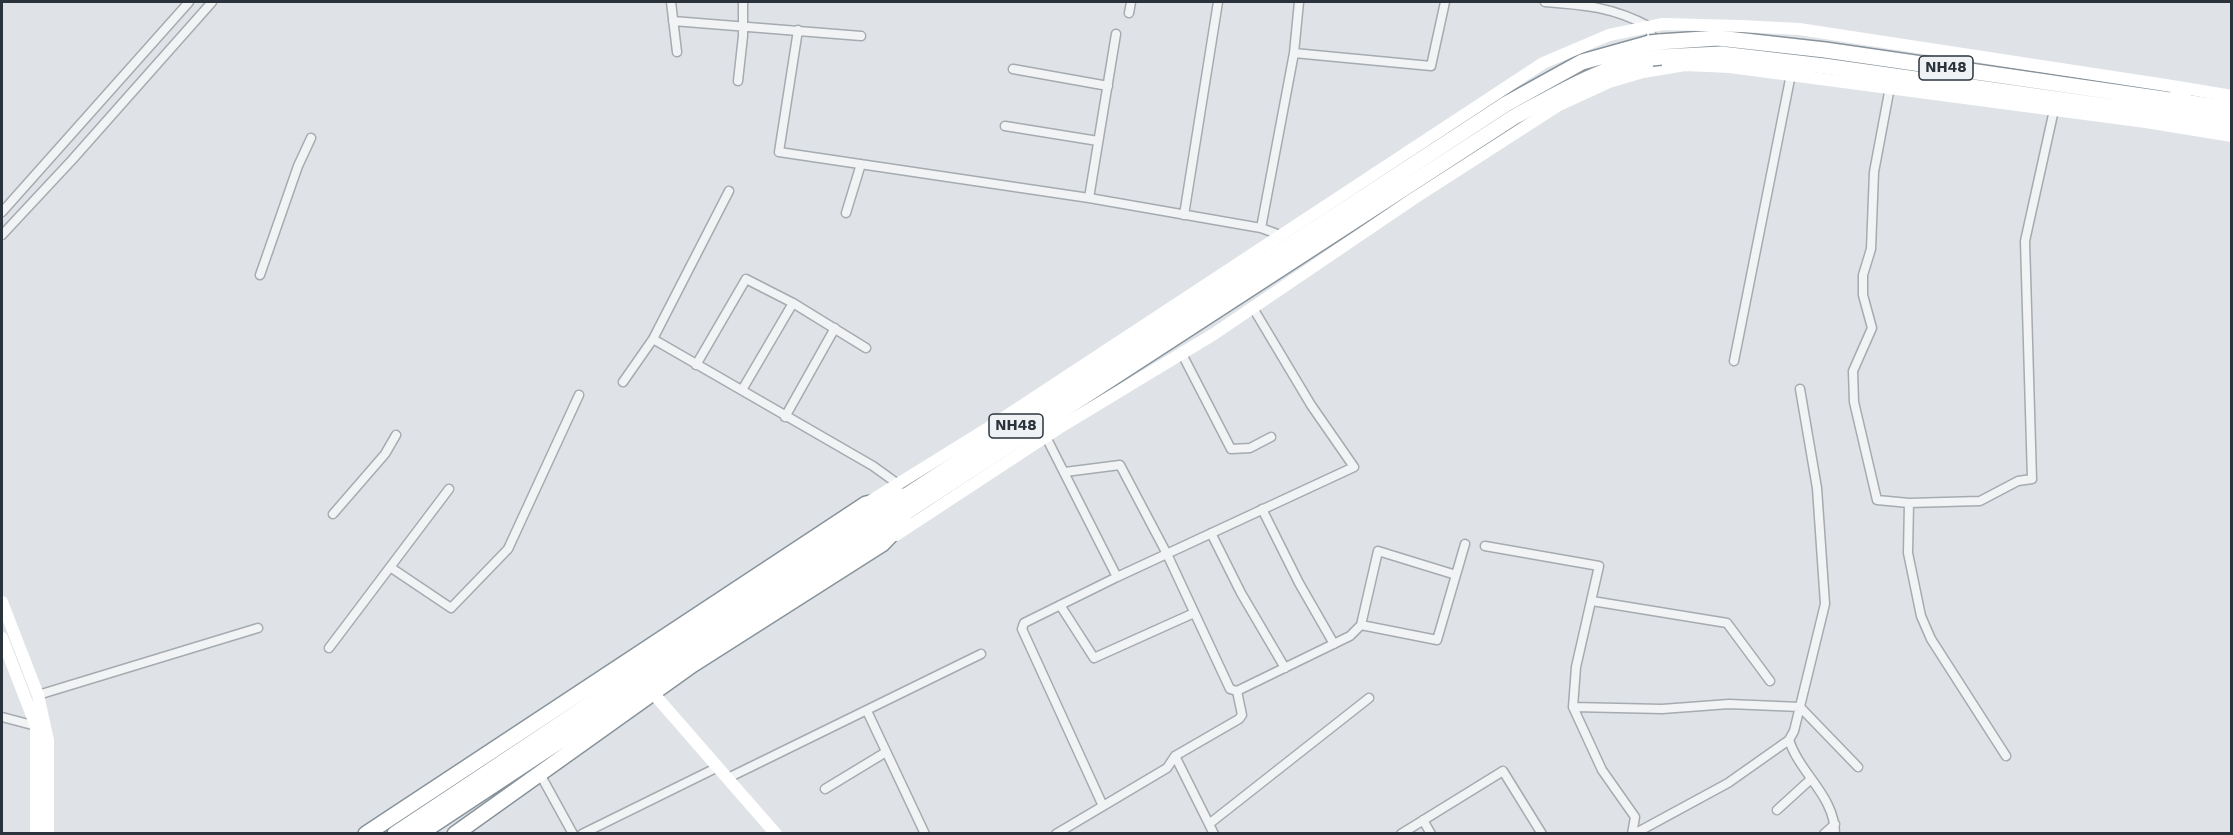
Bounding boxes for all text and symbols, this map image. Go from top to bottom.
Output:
road number: NH48 [1919,56,1973,80]
road number: NH48 [989,414,1043,438]

